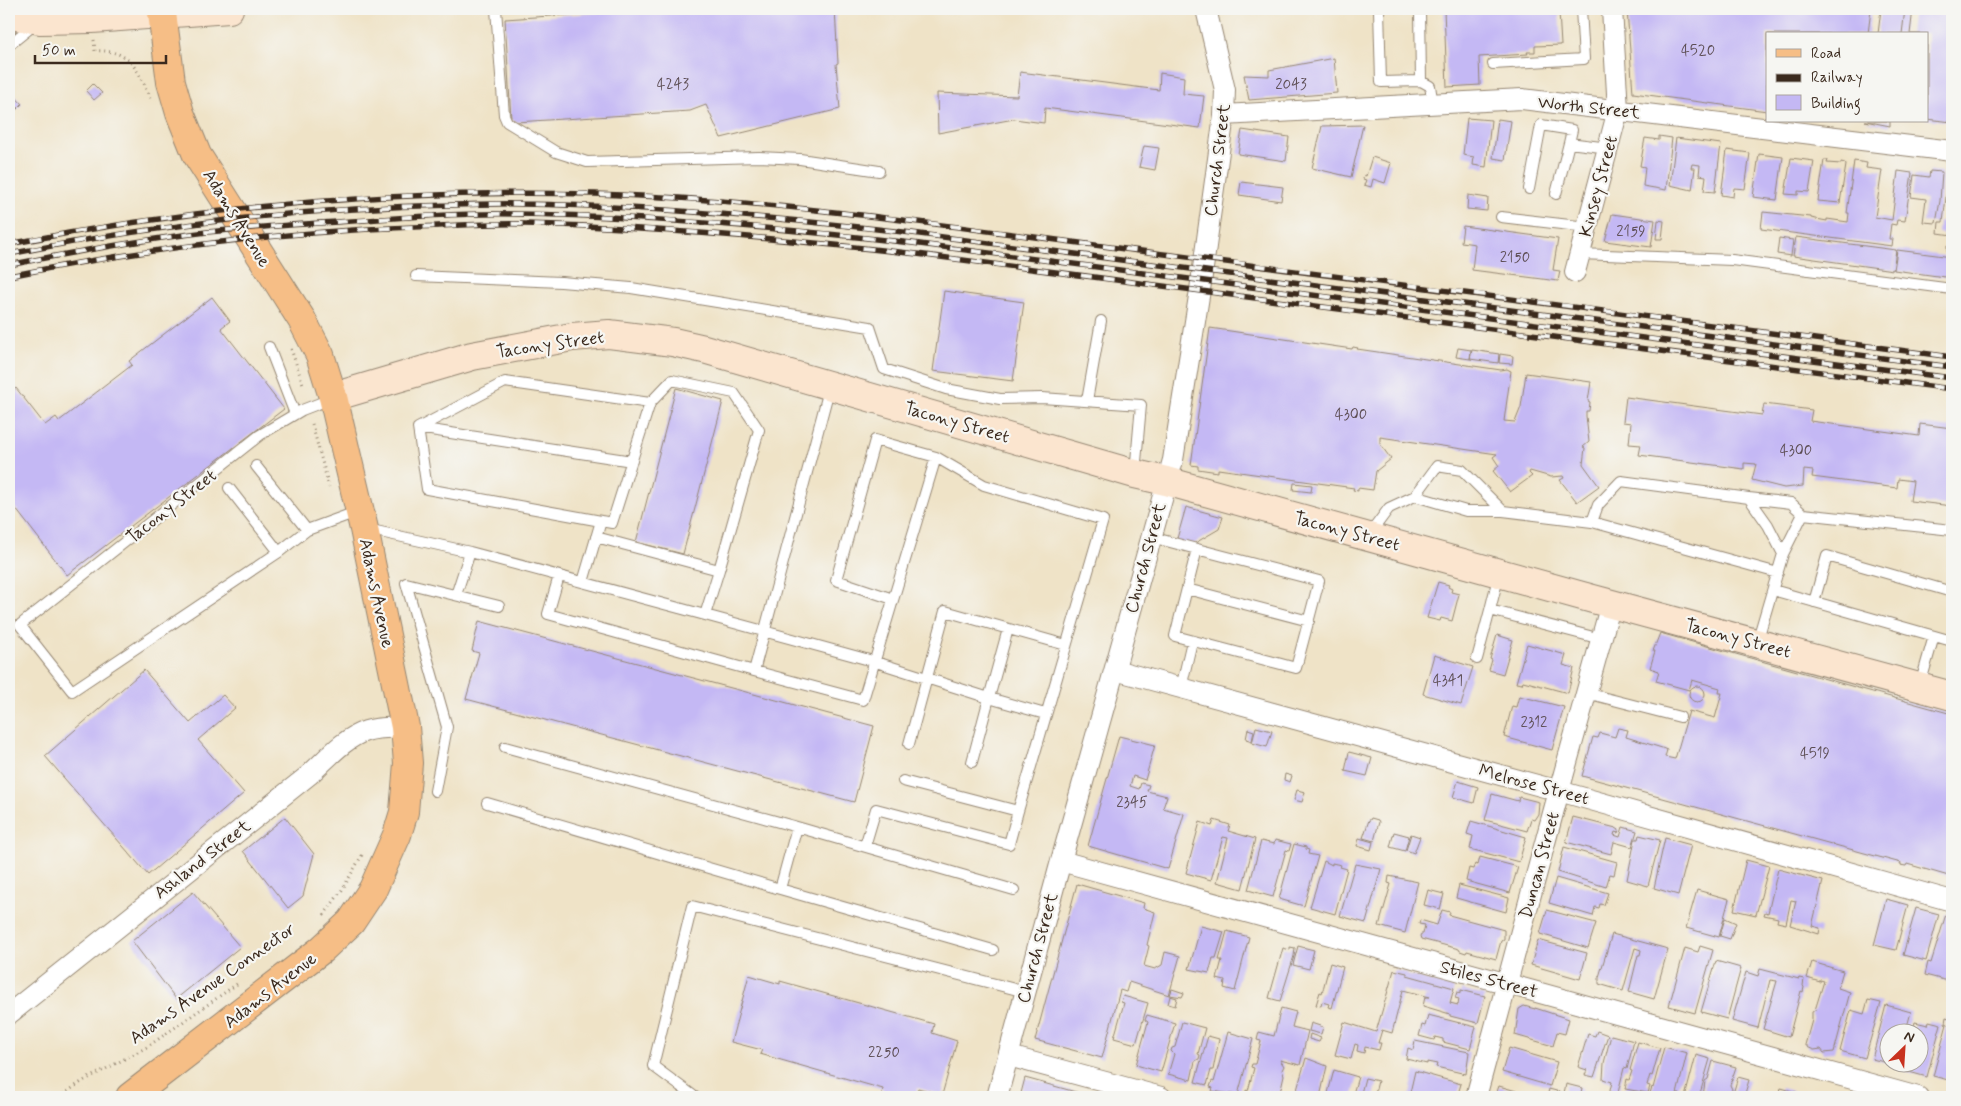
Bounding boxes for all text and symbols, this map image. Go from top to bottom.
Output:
scale bar [35,32,166,64]
legend [1766,32,1928,122]
text: 50 m [42,41,76,61]
house number: 4520 [1681,41,1715,61]
text: Road [1811,44,1841,64]
text: Railway [1811,68,1863,88]
house number: 4243 [657,75,689,95]
house number: 2043 [1275,75,1307,95]
street label: Worth Street [1536,91,1642,125]
text: Building [1811,94,1861,115]
street label: Church Street [1199,102,1237,218]
street label: Kinsey Street [1574,133,1624,240]
street label: Adams Avenue [196,165,276,272]
house number: 2159 [1616,222,1646,242]
house number: 2150 [1500,248,1530,268]
street label: Tacony Street [495,326,606,364]
street label: Tacony Street [901,396,1012,450]
house number: 4300 [1335,405,1367,425]
house number: 4300 [1780,441,1812,461]
street label: Tacony Street [121,464,222,550]
street label: Church Street [1120,500,1172,616]
street label: Tacony Street [1291,506,1403,558]
street label: Adams Avenue [353,536,399,650]
street label: Tacony Street [1682,613,1794,665]
house number: 4341 [1433,671,1463,691]
house number: 2312 [1521,713,1547,733]
house number: 4519 [1800,744,1830,764]
street label: Melrose Street [1476,759,1592,811]
house number: 2345 [1116,793,1148,813]
street label: Duncan Street [1514,809,1566,921]
street label: Ashland Street [149,814,256,905]
street label: Church Street [1012,890,1064,1006]
street label: Adams Avenue Connector [124,917,300,1049]
street label: Adams Avenue [218,946,322,1034]
street label: Stiles Street [1437,955,1540,1005]
north arrow [1878,1024,1928,1074]
text: N [1901,1027,1917,1047]
house number: 2250 [868,1043,900,1063]

